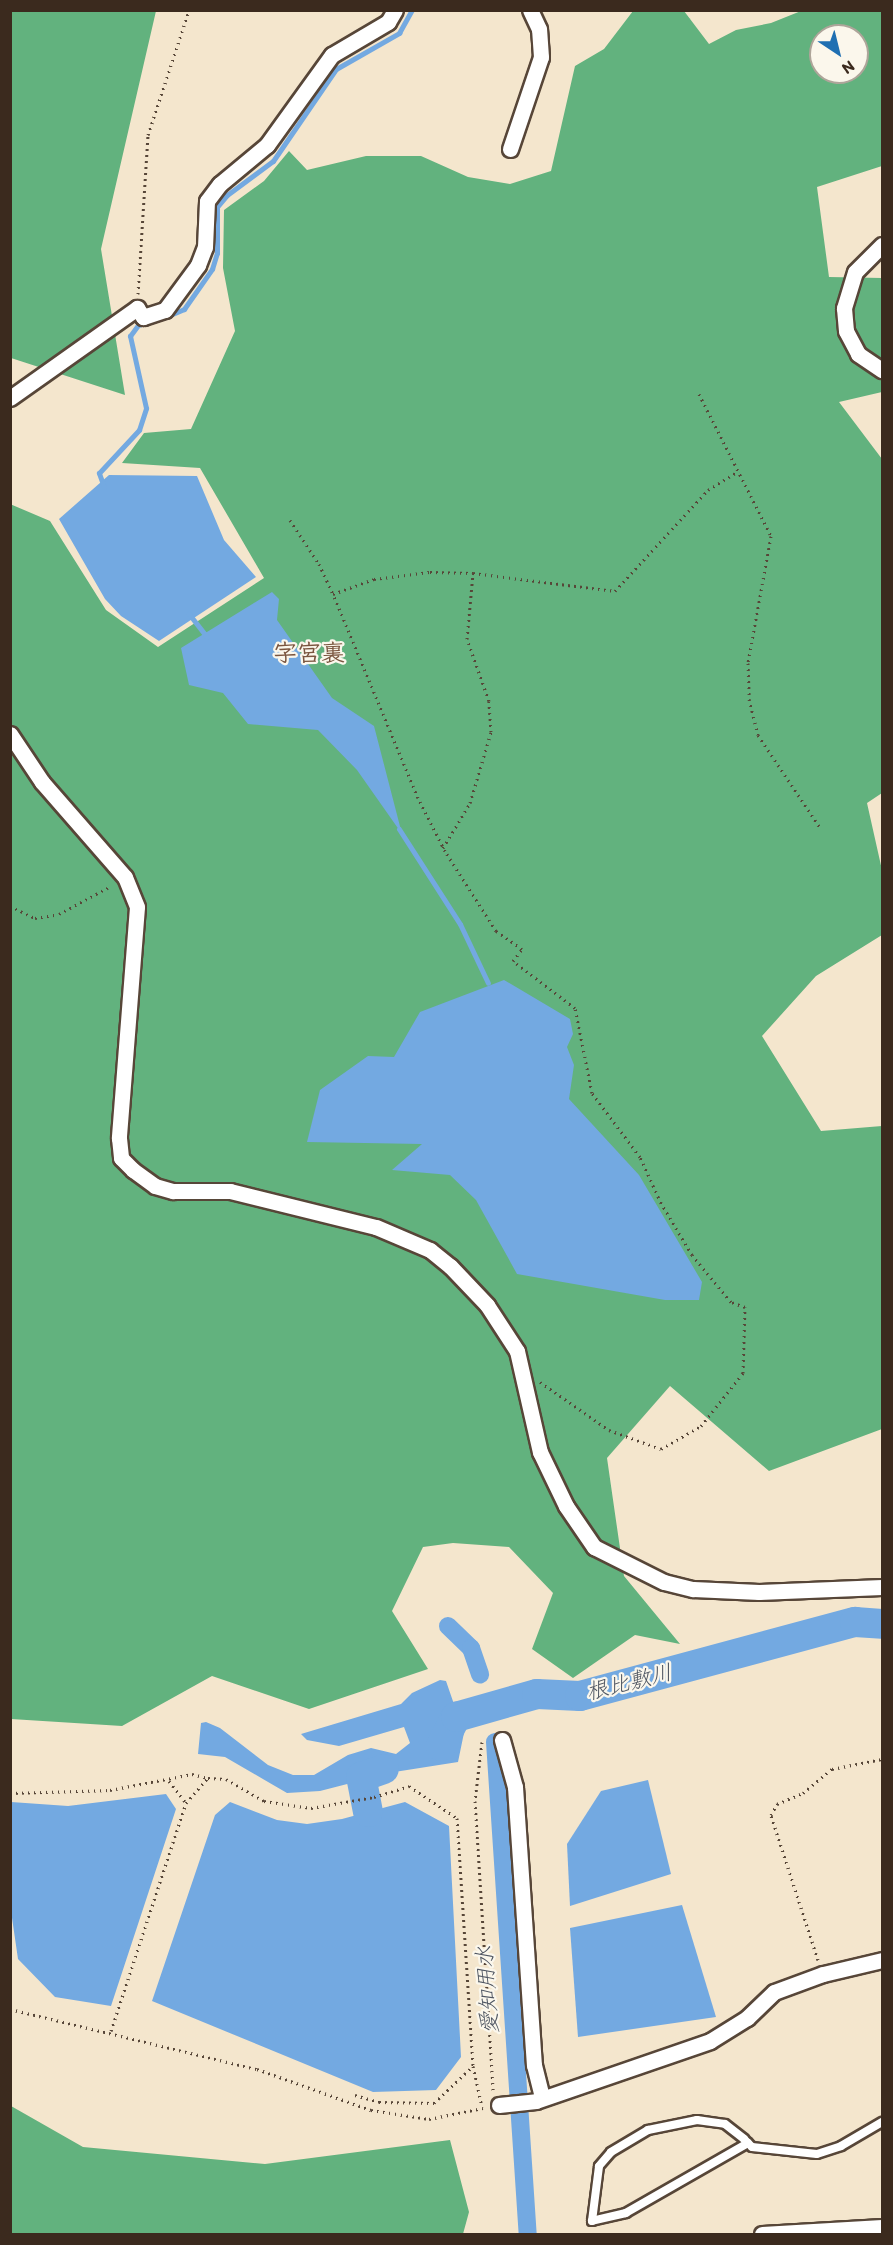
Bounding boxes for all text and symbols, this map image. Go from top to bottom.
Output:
north arrow [809,24,869,84]
text: N [839,57,858,78]
district label: 字宮裏 [273,639,345,667]
water label: 根比敷川 [583,1659,675,1705]
water label: 愛知用水 [471,1945,503,2035]

